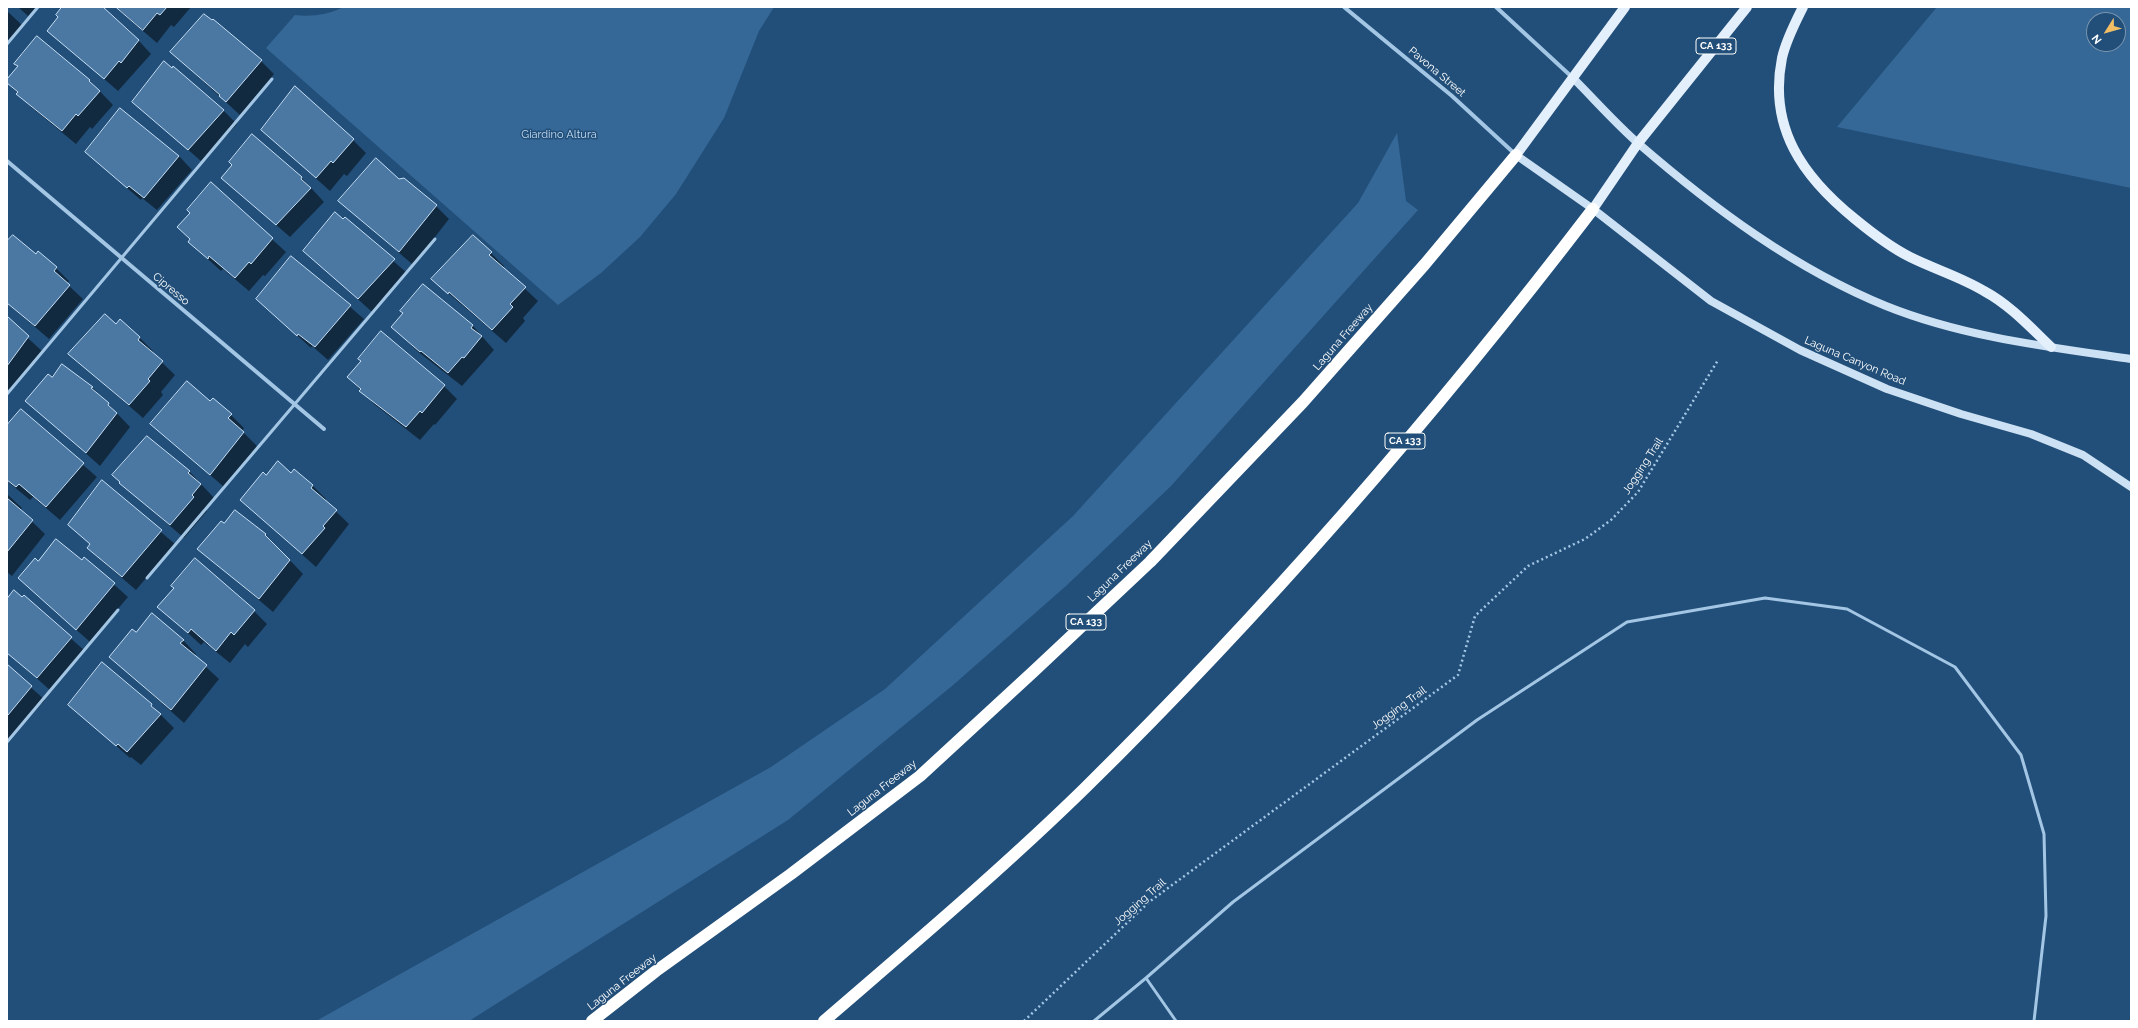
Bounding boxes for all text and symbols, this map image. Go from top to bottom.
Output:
north arrow [2086,12,2126,52]
text: N [2089,32,2105,46]
road number: CA 133 [1696,38,1736,54]
street label: Pavona Street [1406,44,1468,100]
park label: Giardino Altura [521,128,597,142]
street label: Cipresso [150,270,192,308]
street label: Laguna Freeway [1310,301,1376,373]
street label: Laguna Canyon Road [1802,334,1908,388]
road number: CA 133 [1385,433,1425,449]
street label: Jogging Trail [1620,435,1666,497]
street label: Laguna Freeway [1085,537,1155,605]
road number: CA 133 [1066,614,1106,630]
street label: Jogging Trail [1369,684,1429,732]
street label: Laguna Freeway [845,757,919,819]
street label: Jogging Trail [1111,876,1169,928]
street label: Laguna Freeway [585,951,659,1013]

